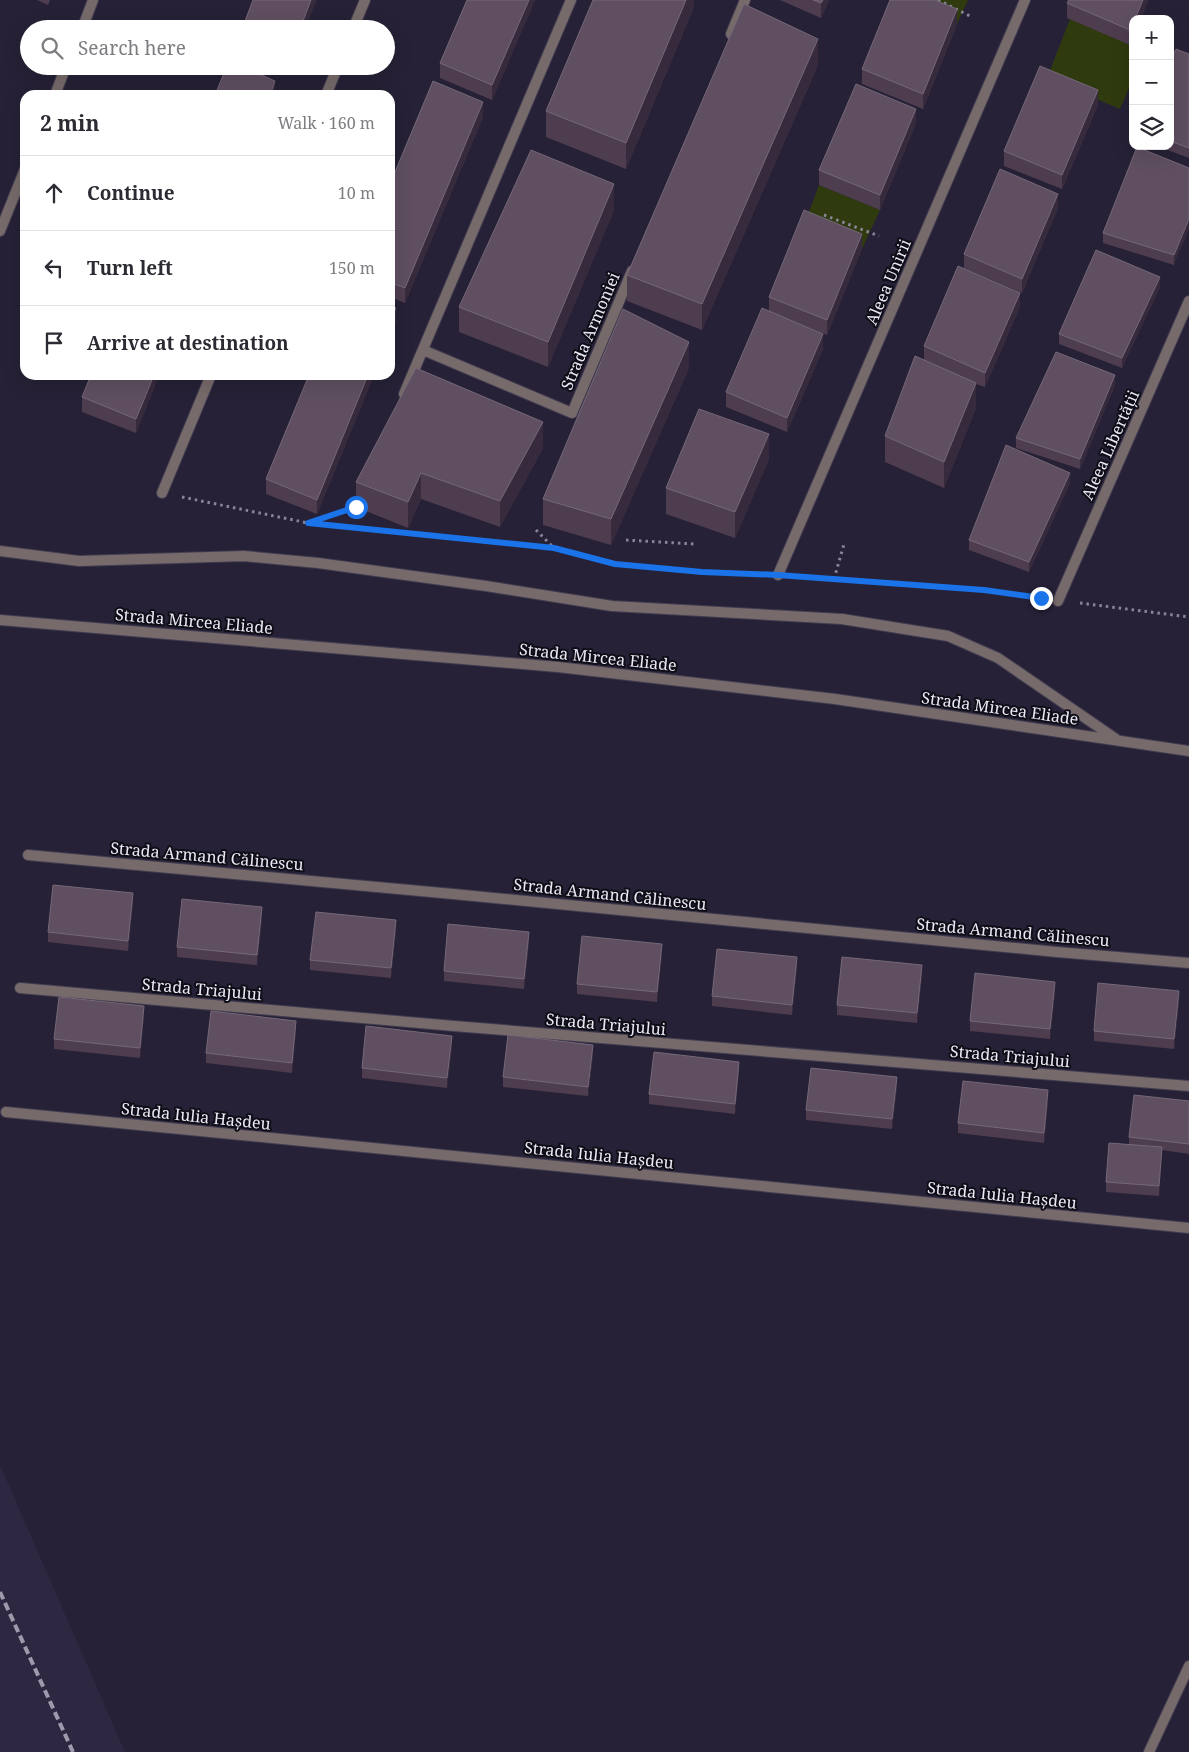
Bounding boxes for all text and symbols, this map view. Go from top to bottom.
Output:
map controls [1129,15,1174,150]
button: + [1129,15,1174,60]
search box [20,20,395,75]
icon: search [38,34,66,62]
text: Search here [78,35,186,61]
button: − [1129,60,1174,105]
button: layers [1129,105,1174,150]
text: 2 min [40,109,99,137]
text: Walk · 160 m [278,112,375,134]
icon: ahead [40,179,68,207]
text: Continue [87,180,175,206]
text: 10 m [338,182,375,204]
street label: Aleea Unirii [860,236,916,328]
icon: left [40,254,68,282]
text: Turn left [87,255,173,281]
text: 150 m [329,257,375,279]
street label: Strada Armoniei [555,269,625,393]
icon: arrive [40,329,68,357]
text: Arrive at destination [87,330,289,356]
street label: Aleea Libertății [1076,387,1144,503]
route start [345,496,368,519]
route end [1030,587,1053,610]
street label: Strada Mircea Eliade [114,603,274,639]
street label: Strada Mircea Eliade [518,638,678,676]
street label: Strada Mircea Eliade [920,686,1080,730]
street label: Strada Armand Călinescu [109,837,305,875]
street label: Strada Armand Călinescu [512,873,708,915]
street label: Strada Armand Călinescu [915,913,1111,951]
street label: Strada Triajului [141,973,263,1005]
street label: Strada Triajului [545,1008,667,1040]
street label: Strada Triajului [949,1040,1071,1072]
street label: Strada Iulia Hașdeu [120,1097,272,1135]
street label: Strada Iulia Hașdeu [523,1136,675,1174]
street label: Strada Iulia Hașdeu [926,1176,1078,1214]

